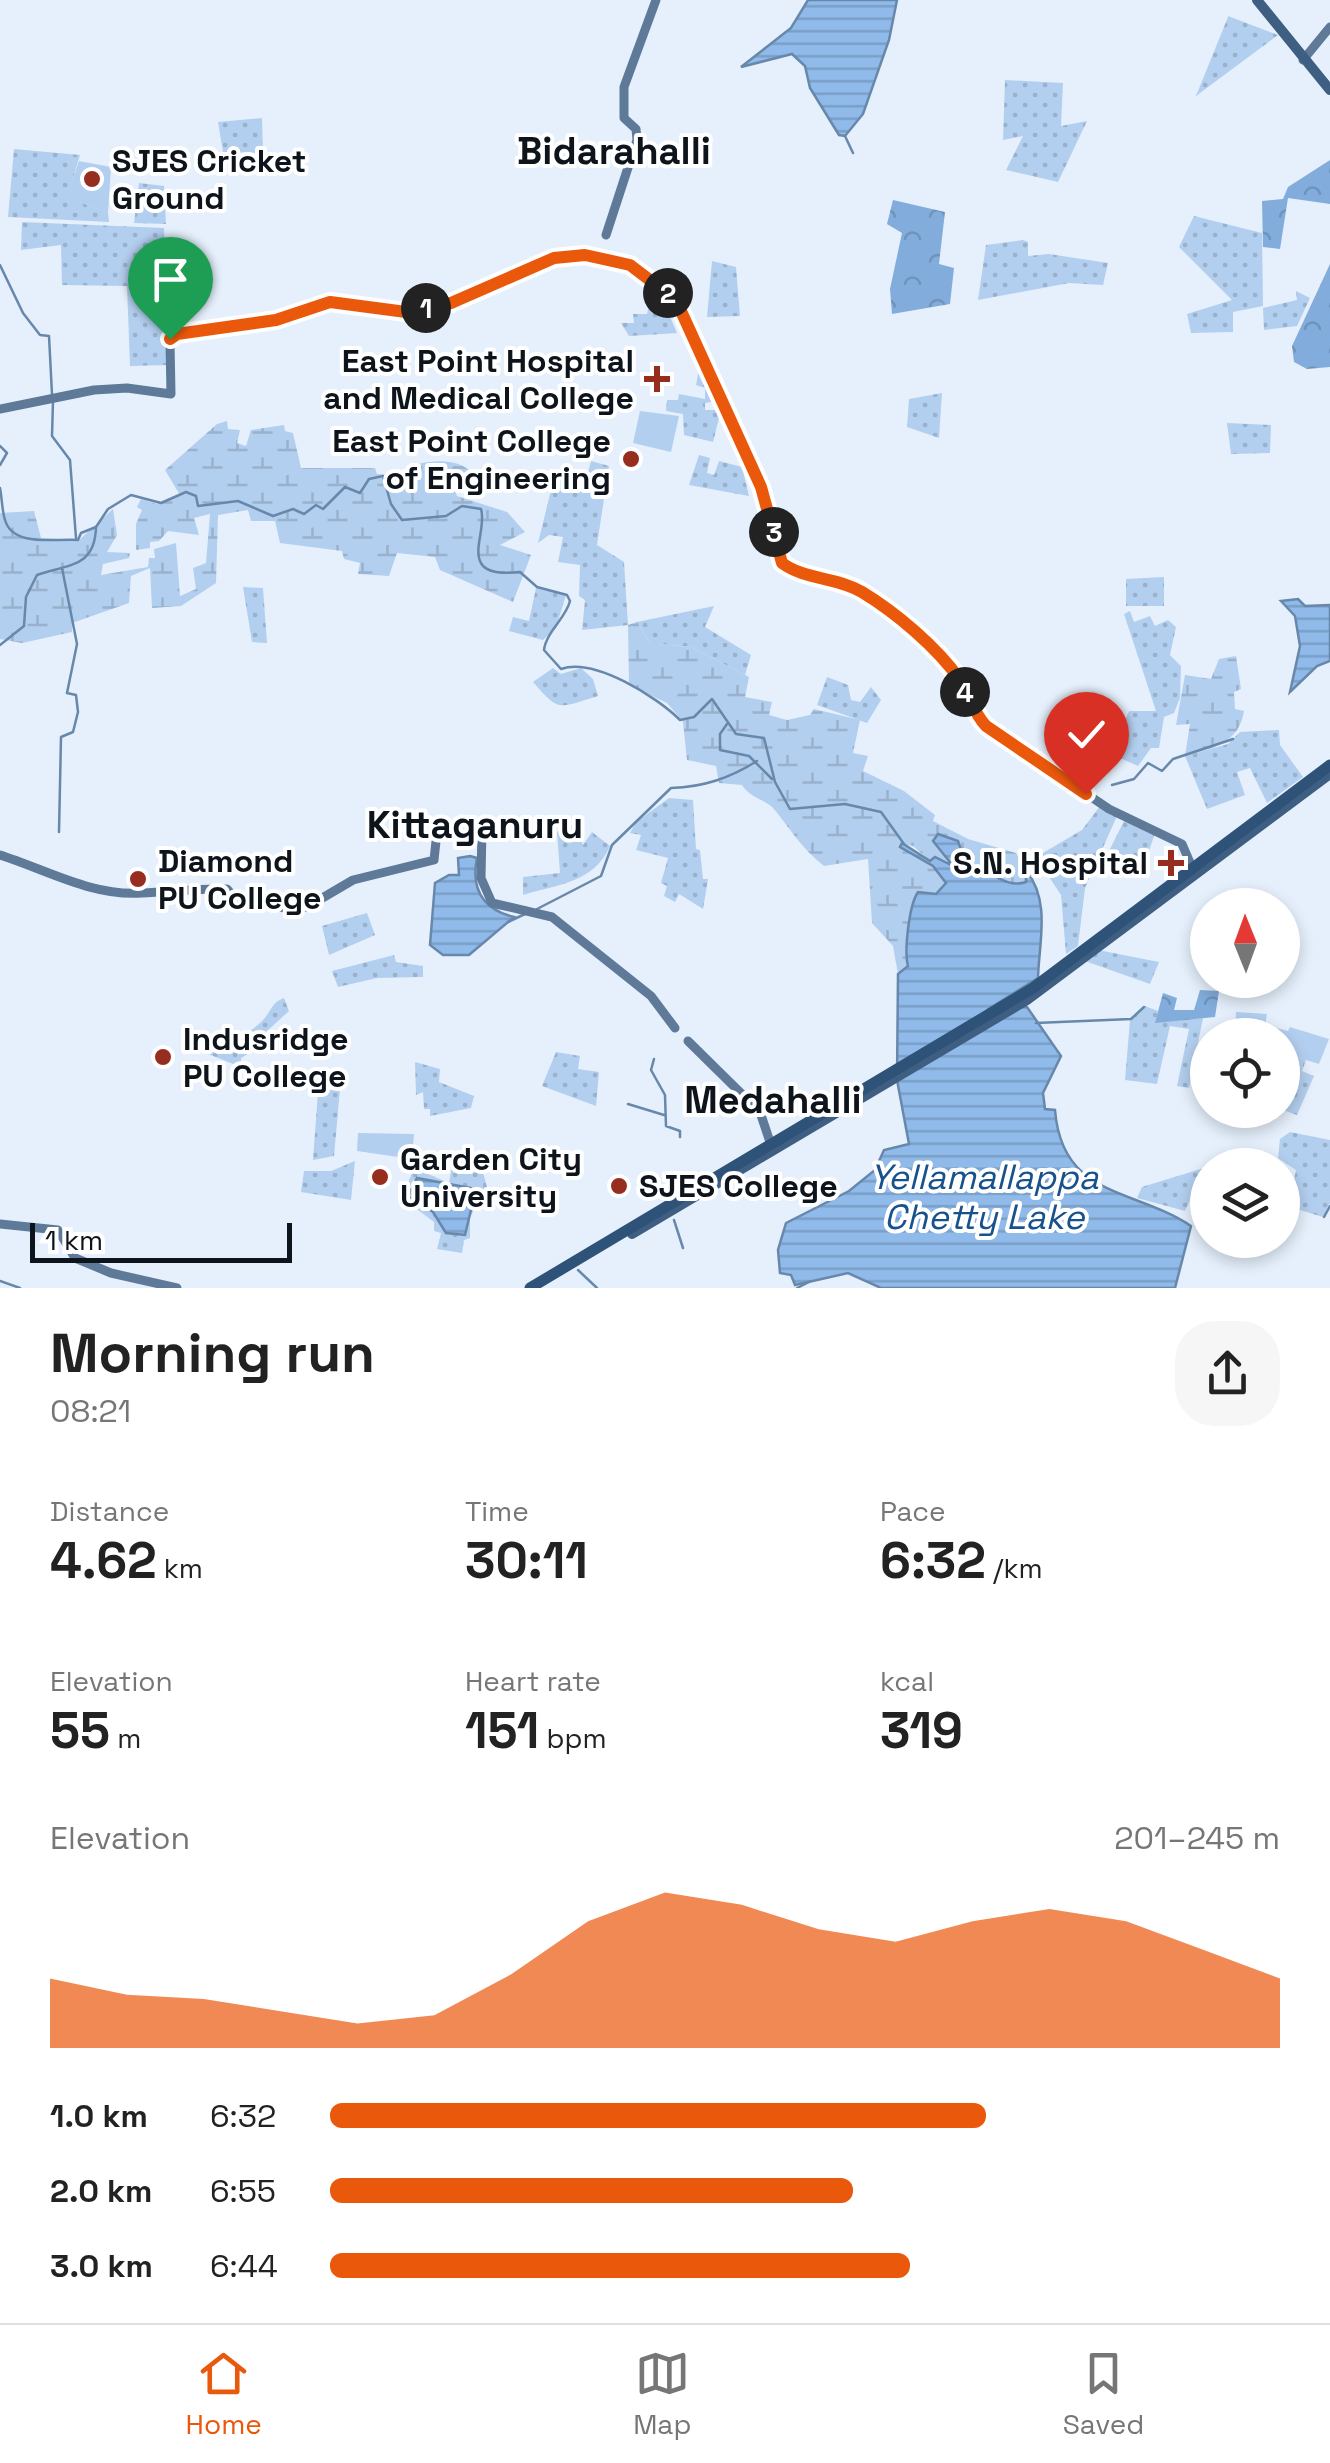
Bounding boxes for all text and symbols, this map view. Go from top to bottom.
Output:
district label: Bidarahalli [517,127,711,175]
place label: SJES Cricket Ground [112,141,306,218]
marker: SJES Cricket Ground [81,168,103,190]
pin [128,237,213,340]
icon: arrive [143,252,198,307]
pin: 2 [643,268,693,318]
text: 2 [660,275,676,311]
pin: 1 [401,283,451,333]
text: 1 [420,290,432,326]
place label: East Point Hospital and Medical College [323,341,634,418]
marker: East Point Hospital and Medical College [644,366,670,392]
place label: East Point College of Engineering [332,421,611,498]
marker: East Point College of Engineering [620,448,642,470]
pin: 3 [749,507,799,557]
text: 3 [765,514,783,550]
pin: 4 [940,667,990,717]
text: 4 [956,674,974,710]
pin [1044,692,1129,795]
icon: check [1059,707,1114,762]
district label: Kittaganuru [367,801,583,849]
place label: Diamond PU College [158,841,322,918]
place label: S.N. Hospital [953,843,1148,883]
marker: S.N. Hospital [1158,850,1184,876]
marker: Diamond PU College [127,868,149,890]
north arrow [1190,888,1300,998]
map controls [1190,888,1300,1258]
button: locate [1190,1018,1300,1128]
place label: Indusridge PU College [183,1019,349,1096]
marker: Indusridge PU College [152,1046,174,1068]
district label: Medahalli [684,1076,862,1124]
place label: Garden City University [400,1139,582,1216]
button: layers [1190,1148,1300,1258]
water label: Yellamallappa Chetty Lake [869,1155,1099,1239]
marker: Garden City University [369,1166,391,1188]
place label: SJES College [639,1166,838,1206]
marker: SJES College [608,1175,630,1197]
scale bar [30,1218,292,1262]
text: 1 km [45,1222,103,1258]
text: Morning run [50,1318,375,1388]
button: share [1175,1321,1280,1426]
text: 08:21 [50,1391,131,1431]
text: Distance [50,1493,169,1529]
text: Time [465,1493,529,1529]
text: Pace [880,1493,946,1529]
text: 4.62 [50,1529,157,1593]
text: 30:11 [465,1529,588,1593]
text: 6:32 [880,1529,986,1593]
text: km [157,1550,203,1586]
text: /km [986,1550,1043,1586]
text: Elevation [50,1663,173,1699]
text: Heart rate [465,1663,601,1699]
text: kcal [880,1663,934,1699]
text: 55 [50,1699,110,1763]
text: 151 [465,1699,539,1763]
text: 319 [880,1699,963,1763]
text: m [110,1720,141,1756]
text: bpm [539,1720,607,1756]
text: Elevation [50,1818,190,1858]
text: 201–245 m [1114,1818,1280,1858]
text: 1.0 km [50,2096,148,2136]
text: 6:32 [210,2096,276,2136]
text: 2.0 km [50,2171,152,2211]
text: 6:55 [210,2171,276,2211]
text: 3.0 km [50,2246,153,2286]
text: 6:44 [210,2246,278,2286]
tab: Home [186,2346,262,2442]
tab: Map [633,2346,692,2442]
tab: Saved [1063,2346,1144,2442]

